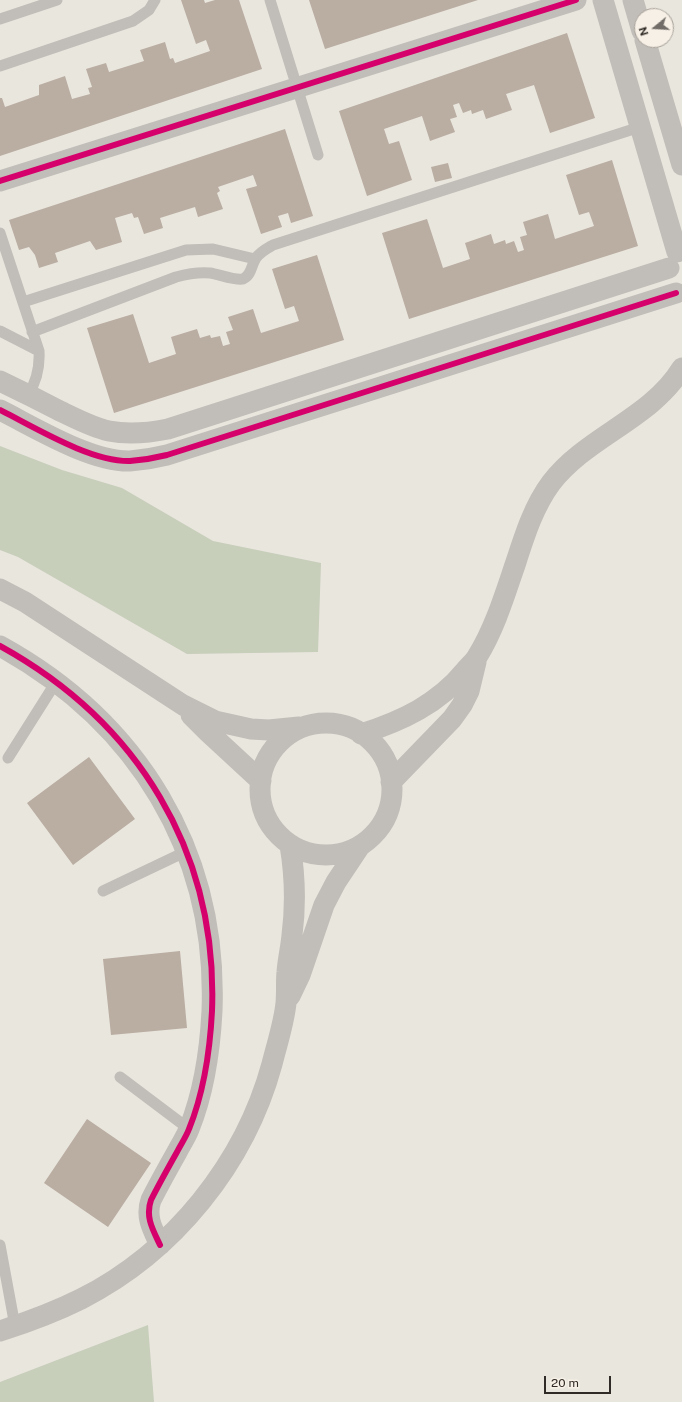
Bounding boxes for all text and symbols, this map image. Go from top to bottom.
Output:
north arrow [634,8,674,48]
text: N [637,25,651,37]
scale bar [546,1368,613,1394]
text: 20 m [551,1376,579,1390]

